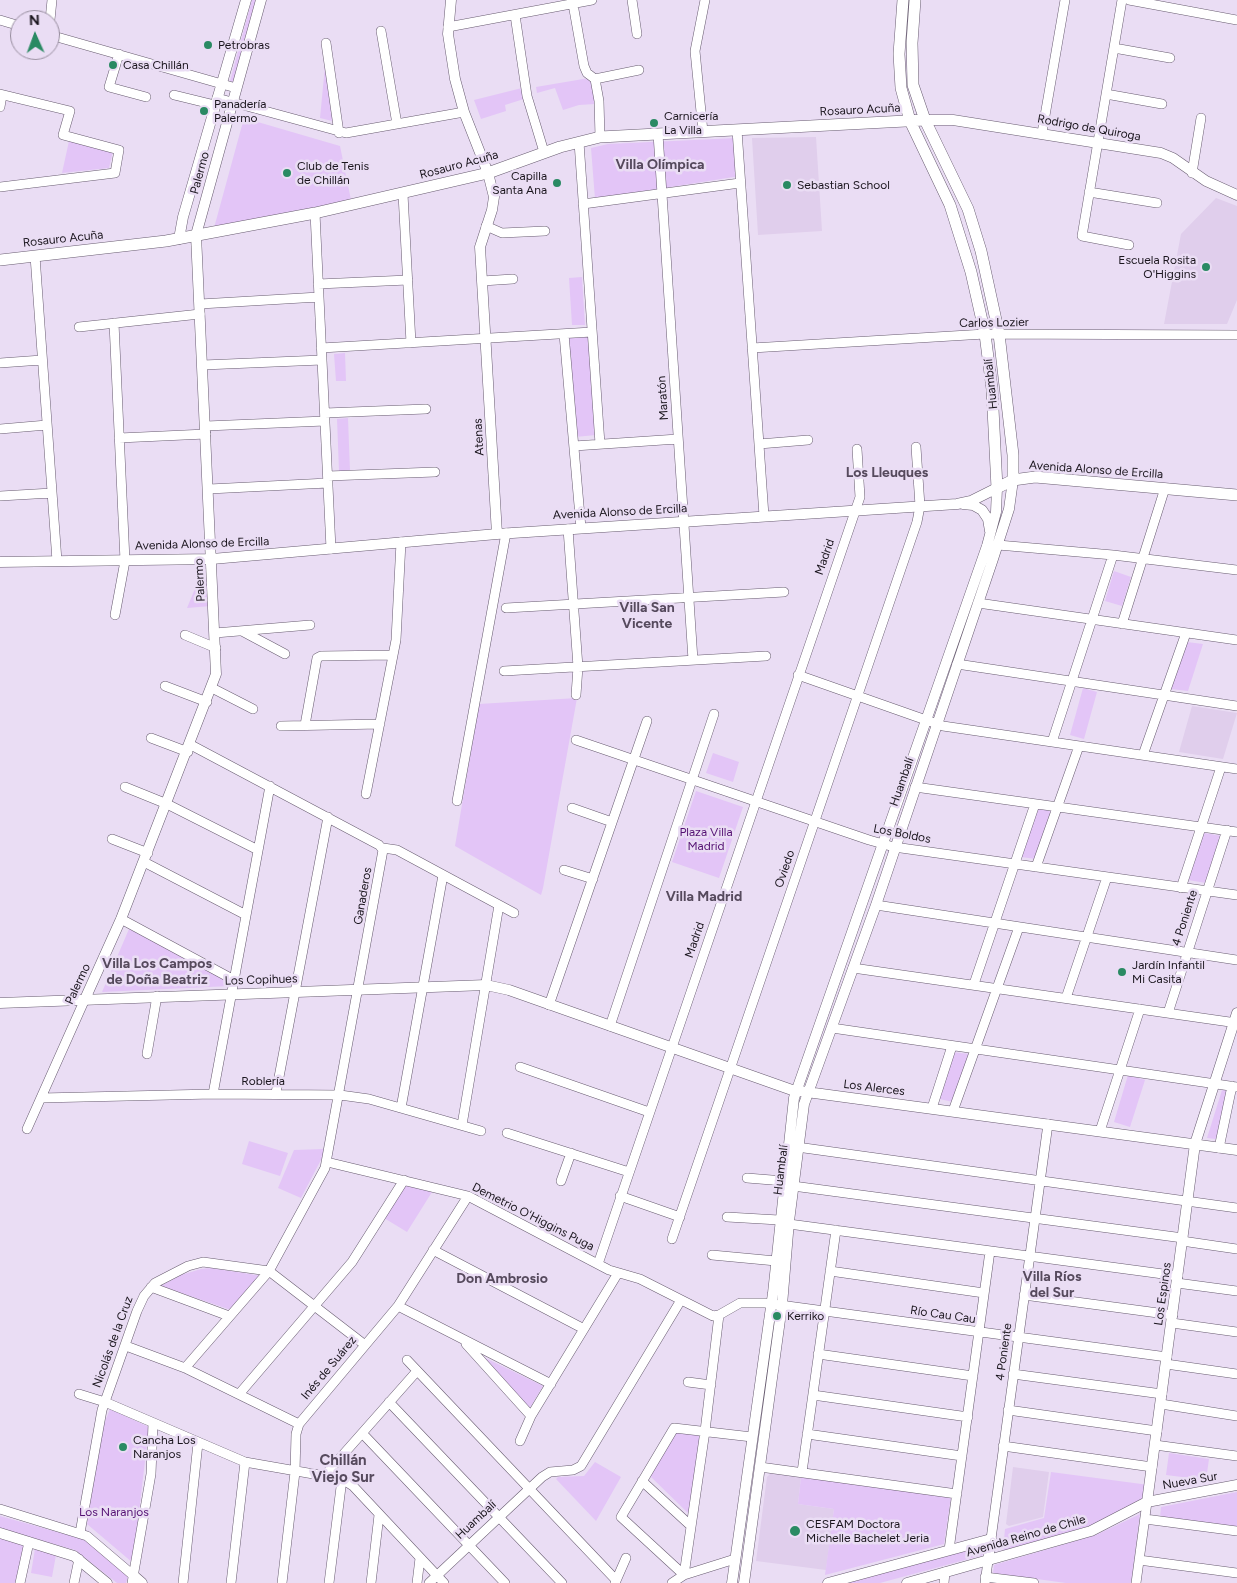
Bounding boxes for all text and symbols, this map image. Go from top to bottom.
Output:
north arrow [10,10,60,60]
text: N [29,12,40,29]
place label: Petrobras [218,38,270,52]
marker: Petrobras [202,39,214,51]
place label: Casa Chillán [123,58,189,72]
marker: Casa Chillán [107,59,119,71]
place label: Panadería Palermo [214,97,266,125]
street label: Rosauro Acuña [819,101,901,119]
marker: Panadería Palermo [198,105,210,117]
place label: Carnicería La Villa [664,109,718,137]
street label: Rodrigo de Quiroga [1036,112,1142,144]
marker: Carnicería La Villa [648,117,660,129]
street label: Rosauro Acuña [418,148,500,182]
street label: Palermo [187,150,213,196]
district label: Villa Olímpica [616,157,704,173]
place label: Club de Tenis de Chillán [297,159,369,187]
marker: Club de Tenis de Chillán [281,167,293,179]
place label: Capilla Santa Ana [492,169,547,197]
marker: Capilla Santa Ana [551,177,563,189]
place label: Sebastian School [797,178,890,192]
marker: Sebastian School [781,179,793,191]
street label: Rosauro Acuña [22,228,104,250]
place label: Escuela Rosita O'Higgins [1118,253,1196,281]
marker: Escuela Rosita O'Higgins [1200,261,1212,273]
street label: Carlos Lozier [959,315,1029,331]
street label: Huambalí [981,358,1001,410]
street label: Maratón [654,375,672,421]
street label: Atenas [471,418,487,456]
street label: Avenida Alonso de Ercilla [1028,458,1164,482]
district label: Los Lleuques [846,465,928,481]
street label: Avenida Alonso de Ercilla [552,501,688,523]
street label: Avenida Alonso de Ercilla [135,534,269,554]
street label: Madrid [812,537,838,577]
street label: Palermo [192,558,208,602]
district label: Villa San Vicente [619,600,675,632]
street label: Huambalí [887,756,917,808]
street label: Los Boldos [872,821,932,847]
park label: Plaza Villa Madrid [679,825,733,853]
street label: Oviedo [772,848,798,890]
street label: Ganaderos [351,866,375,926]
street label: 4 Poniente [1169,888,1201,948]
district label: Villa Madrid [666,889,742,905]
street label: Madrid [682,920,708,960]
district label: Villa Los Campos de Doña Beatriz [102,956,212,989]
place label: Jardín Infantil Mi Casita [1132,958,1205,986]
street label: Palermo [62,961,94,1007]
marker: Jardín Infantil Mi Casita [1116,966,1128,978]
street label: Los Copihues [224,972,298,988]
street label: Roblería [241,1074,285,1088]
street label: Los Alerces [842,1077,906,1099]
street label: Huambalí [771,1144,791,1196]
street label: Demetrio O'Higgins Puga [469,1180,597,1254]
street label: Los Espinos [1151,1262,1175,1326]
district label: Villa Ríos del Sur [1023,1269,1081,1302]
district label: Don Ambrosio [456,1271,548,1287]
street label: Nicolás de la Cruz [90,1294,136,1390]
street label: Río Cau Cau [909,1303,977,1327]
place label: Kerriko [787,1309,824,1323]
marker: Kerriko [771,1310,783,1322]
street label: 4 Poniente [993,1322,1015,1382]
street label: Inés de Suárez [298,1333,360,1403]
place label: Cancha Los Naranjos [133,1433,196,1461]
marker: Cancha Los Naranjos [117,1441,129,1453]
district label: Chillán Viejo Sur [311,1452,375,1487]
street label: Nueva Sur [1161,1469,1219,1493]
street label: Huambalí [453,1497,499,1543]
park label: Los Naranjos [79,1505,149,1519]
street label: Avenida Reino de Chile [965,1512,1087,1560]
place label: CESFAM Doctora Michelle Bachelet Jeria [806,1517,929,1545]
marker: CESFAM Doctora Michelle Bachelet Jeria [788,1524,802,1538]

